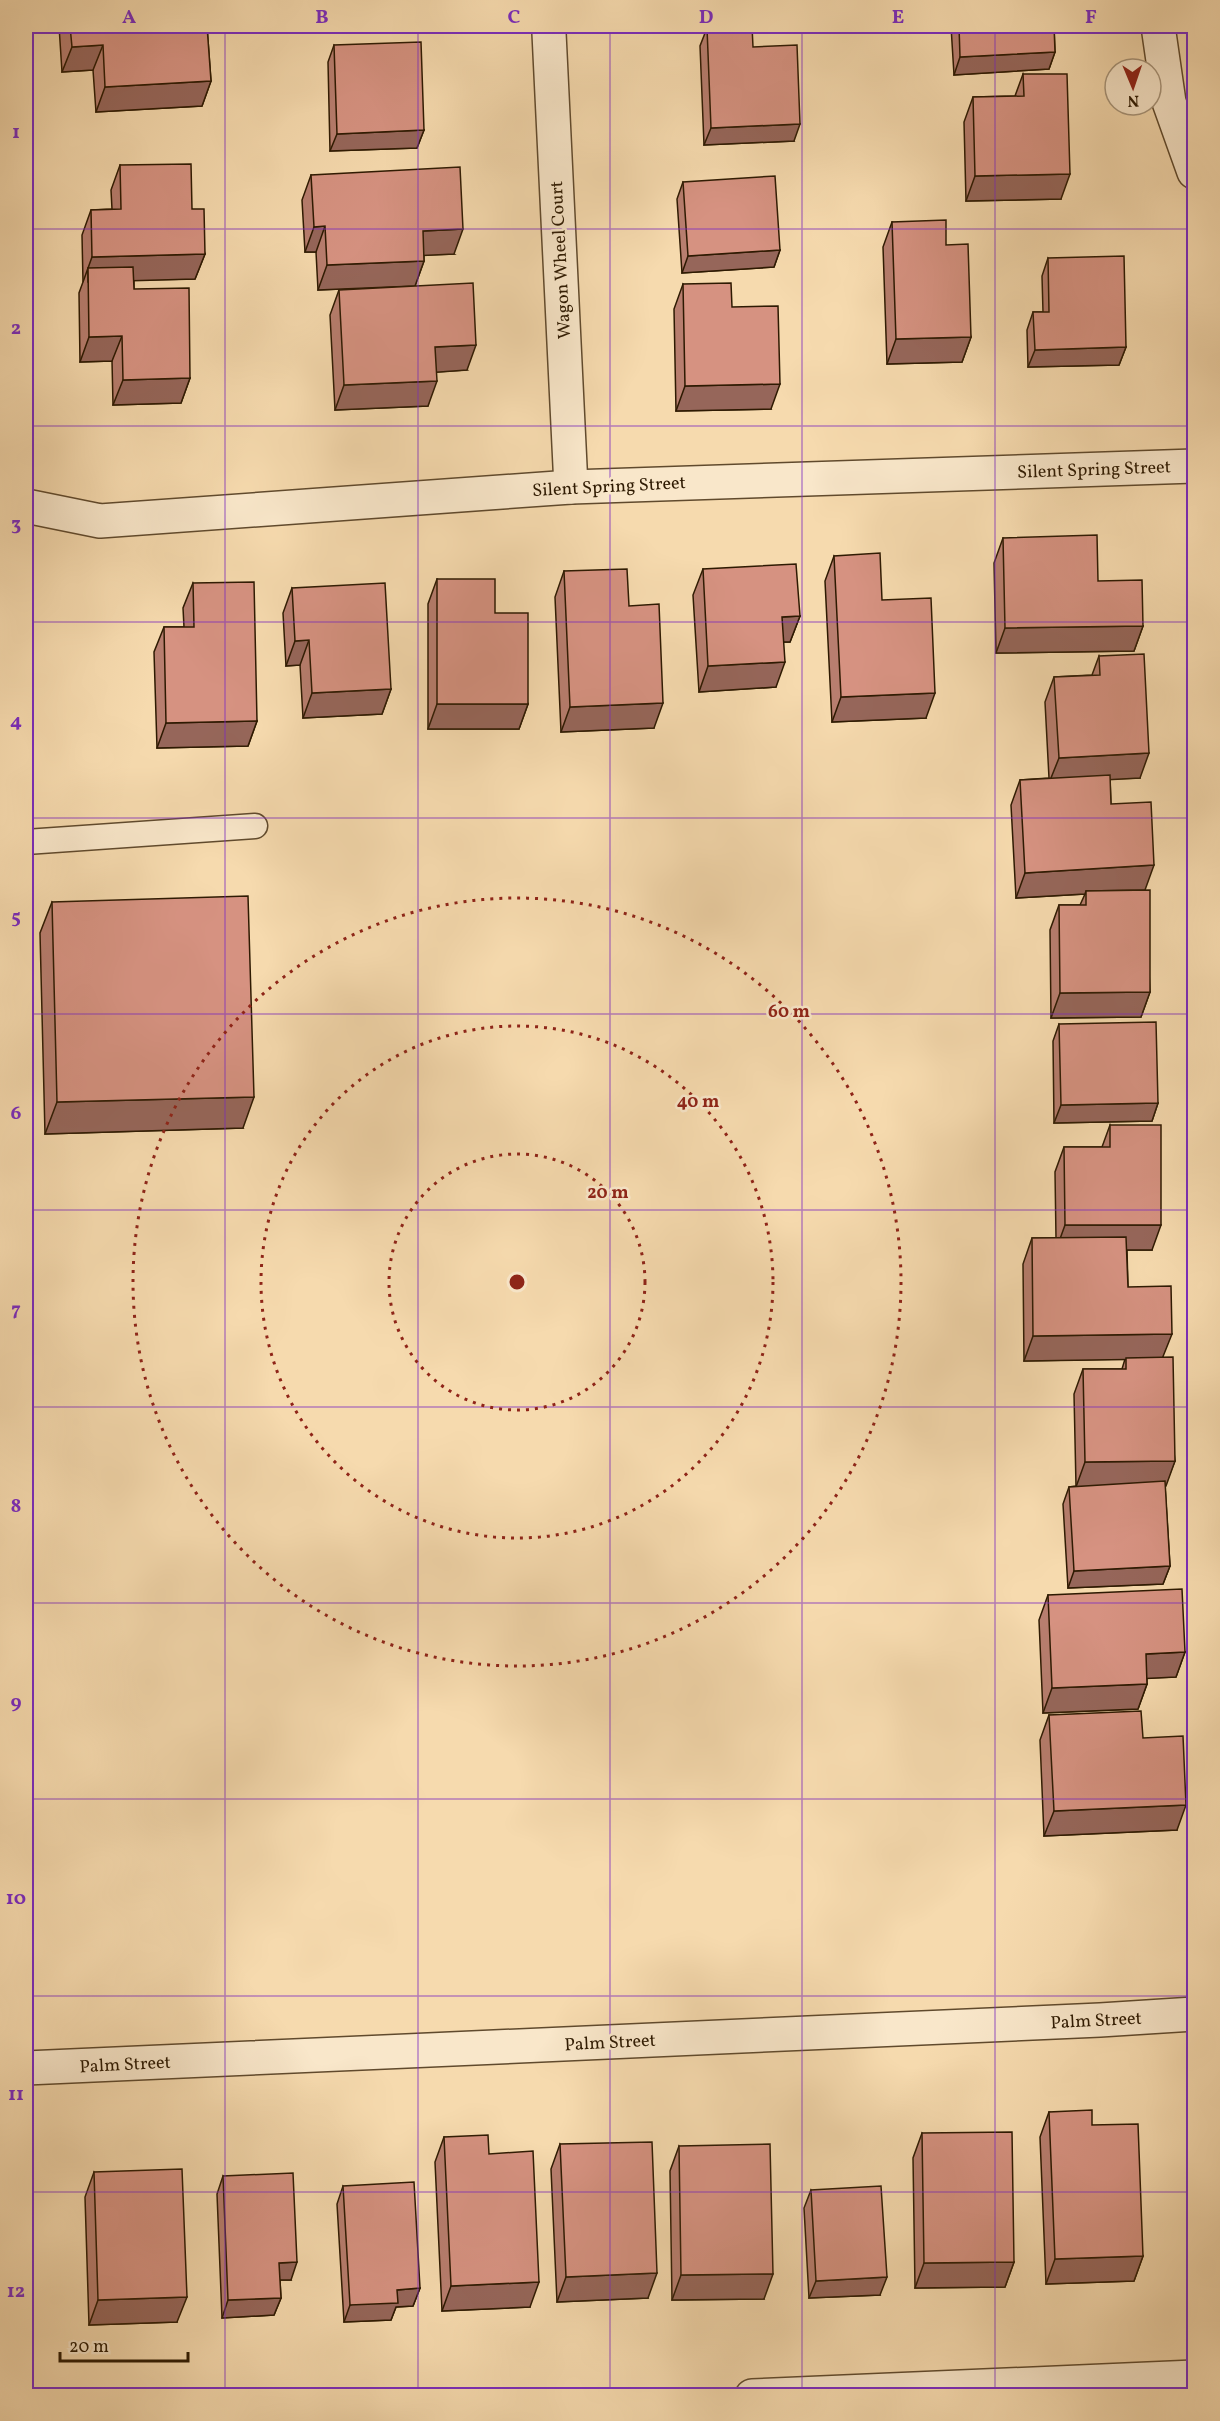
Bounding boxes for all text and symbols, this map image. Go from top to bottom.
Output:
text: A [122,4,136,32]
text: B [315,4,329,32]
text: C [508,4,521,32]
text: D [699,4,713,32]
text: E [892,4,904,32]
text: F [1085,4,1097,32]
north arrow [1103,57,1163,117]
text: N [1127,89,1140,111]
text: 1 [12,119,20,147]
street label: Wagon Wheel Court [545,180,578,340]
text: 2 [11,315,21,343]
street label: Silent Spring Street [1017,455,1171,486]
street label: Silent Spring Street [532,471,687,504]
text: 3 [11,511,21,539]
text: 4 [10,708,22,736]
text: 5 [11,904,21,932]
text: 60 m [768,1000,810,1025]
text: 40 m [677,1090,719,1115]
text: 6 [11,1100,22,1128]
text: 20 m [587,1181,629,1206]
centre of rings [507,1272,527,1292]
text: 7 [11,1296,21,1324]
text: 8 [11,1493,21,1521]
text: 9 [10,1689,22,1717]
text: 10 [6,1885,26,1913]
street label: Palm Street [1050,2007,1142,2036]
street label: Palm Street [564,2029,656,2058]
street label: Palm Street [79,2051,171,2080]
text: 11 [8,2081,24,2109]
text: 12 [7,2278,25,2306]
scale bar [60,2325,188,2363]
text: 20 m [69,2335,109,2360]

